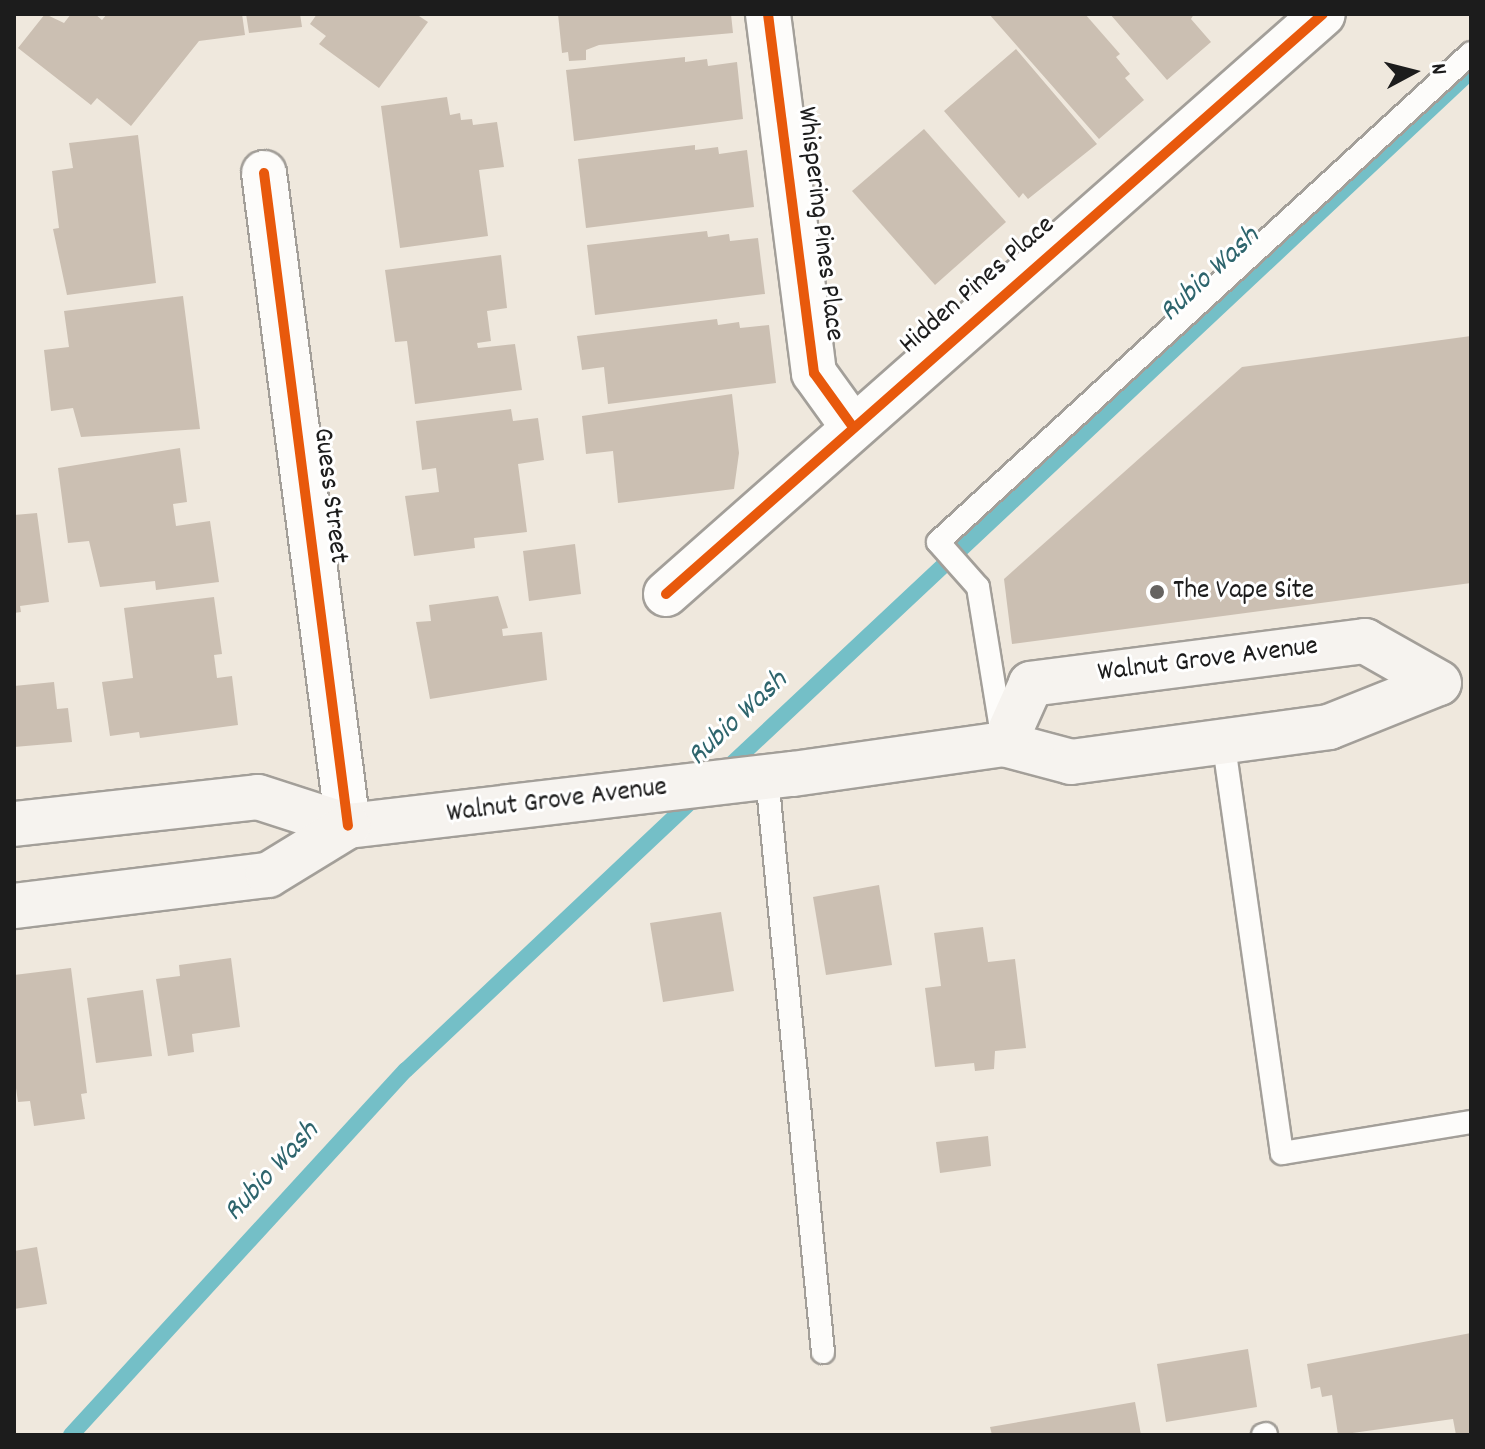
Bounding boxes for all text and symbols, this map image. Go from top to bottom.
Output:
north arrow [1373,32,1453,112]
text: N [1421,62,1453,76]
street label: Whispering Pines Place [788,105,850,343]
street label: Hidden Pines Place [893,209,1063,363]
water label: Rubio Wash [1153,221,1269,331]
street label: Guess Street [304,426,354,566]
place label: The Vape Site [1173,575,1314,609]
marker: The Vape Site [1148,583,1166,601]
street label: Walnut Grove Avenue [1096,631,1320,691]
water label: Rubio Wash [681,665,797,775]
street label: Walnut Grove Avenue [445,772,669,832]
water label: Rubio Wash [218,1115,328,1231]

